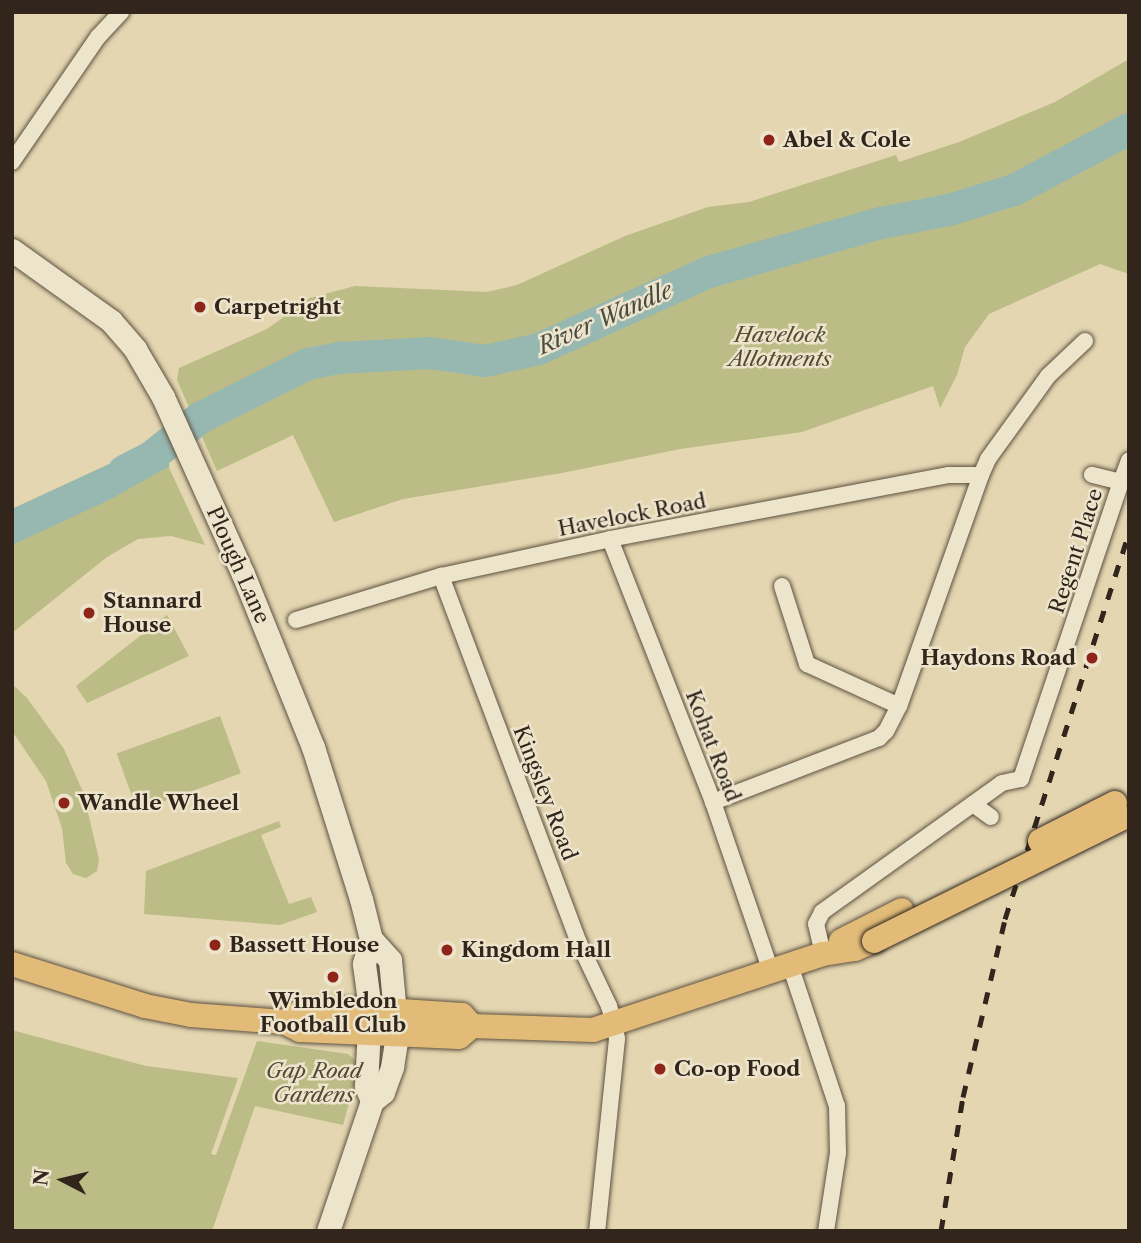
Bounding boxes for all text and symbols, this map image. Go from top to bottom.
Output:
place label: Abel & Cole [783,127,911,153]
marker: Abel & Cole [761,132,777,148]
water label: River Wandle [533,276,677,360]
place label: Carpetright [214,294,341,320]
marker: Carpetright [192,299,208,315]
park label: Havelock Allotments [728,322,832,372]
street label: Regent Place [1044,485,1108,617]
street label: Havelock Road [556,488,708,542]
street label: Plough Lane [201,503,275,627]
place label: Stannard House [103,588,202,638]
marker: Stannard House [81,605,97,621]
place label: Haydons Road [921,645,1076,671]
marker: Haydons Road [1082,648,1102,668]
street label: Kohat Road [680,687,746,805]
street label: Kingsley Road [508,722,582,864]
place label: Wandle Wheel [78,790,240,816]
marker: Wandle Wheel [56,795,72,811]
place label: Bassett House [229,932,379,958]
marker: Bassett House [207,937,223,953]
place label: Kingdom Hall [461,937,611,963]
marker: Kingdom Hall [439,942,455,958]
marker: Wimbledon Football Club [325,969,341,985]
place label: Wimbledon Football Club [260,988,406,1038]
place label: Co-op Food [674,1056,800,1082]
park label: Gap Road Gardens [266,1058,362,1108]
marker: Co-op Food [652,1061,668,1077]
north arrow [28,1145,98,1215]
text: N [29,1168,54,1187]

